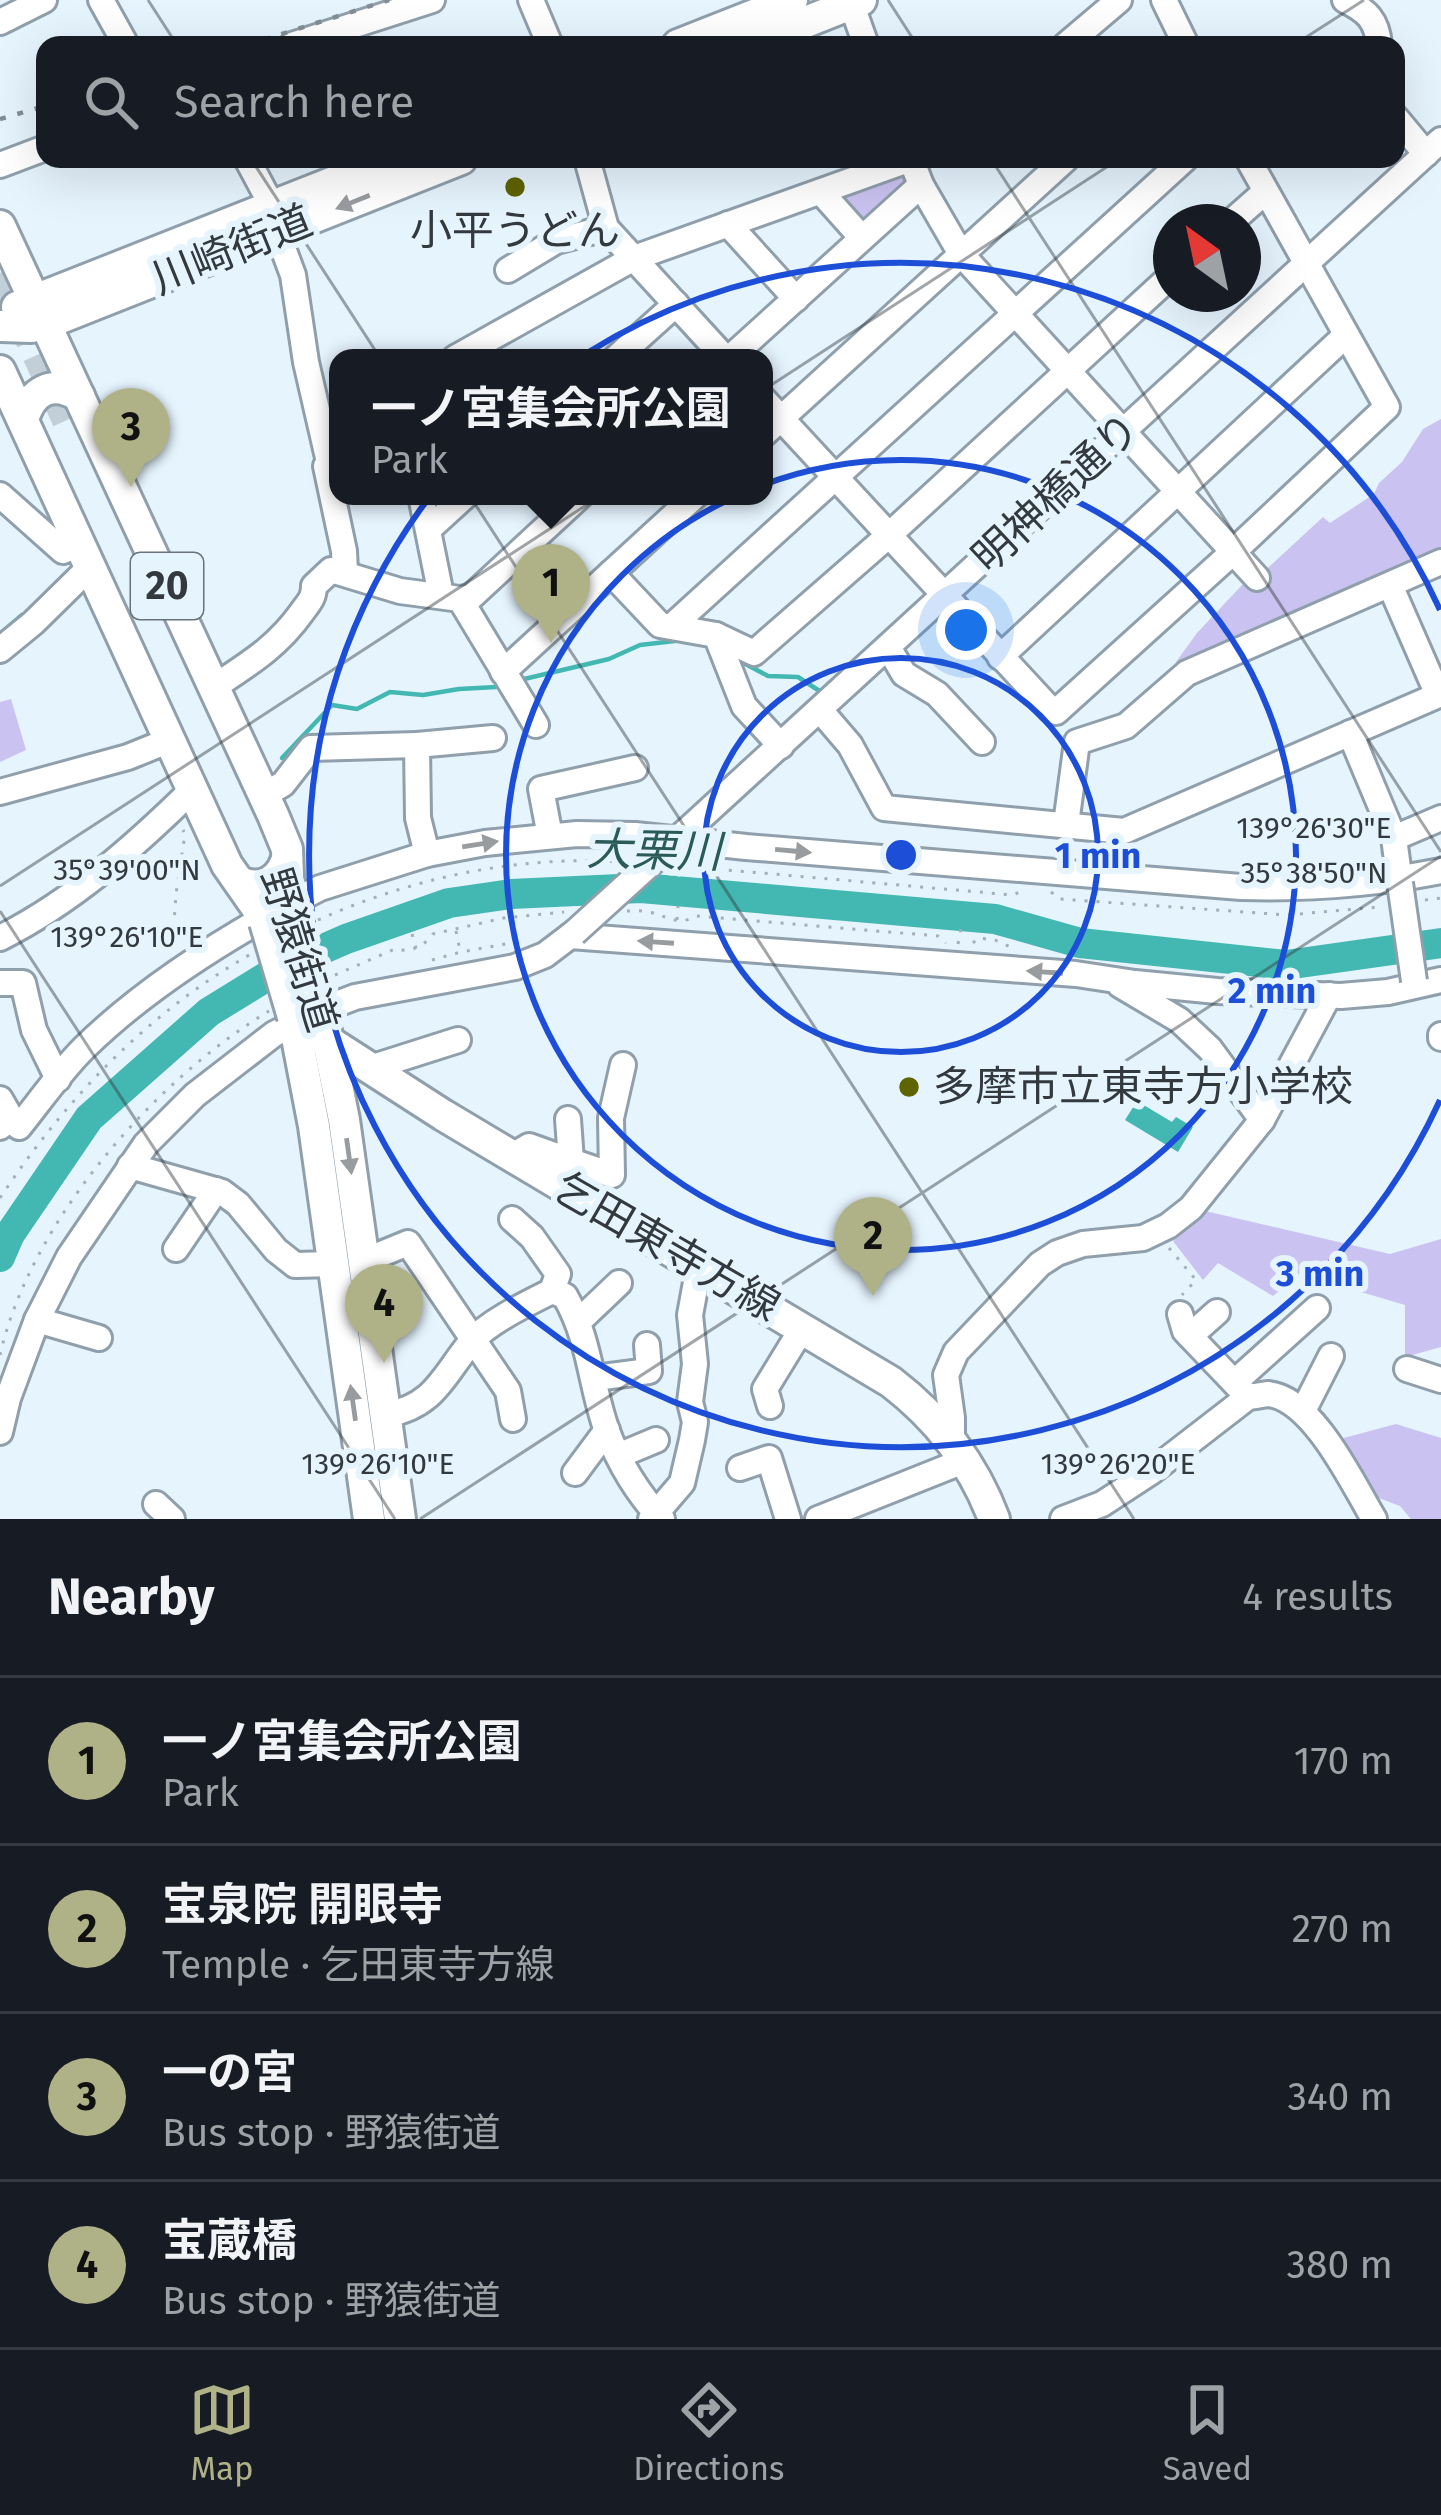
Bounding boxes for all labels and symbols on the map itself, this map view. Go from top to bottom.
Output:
marker: 小平うどん [502,174,528,200]
one-way arrow [334,193,370,212]
street label: 川崎街道 [145,195,319,305]
north arrow [1153,204,1261,312]
place label: 小平うどん [410,206,620,256]
pin: 3 [92,388,170,487]
street label: 明神橋通り [962,403,1150,583]
pin: 1 [512,544,590,643]
road number: 20 [131,553,203,619]
your location [936,600,996,660]
text: 139°26'30"E [1236,810,1392,846]
water label: 大栗川 [586,823,726,879]
one-way arrow [462,834,499,853]
centre of rings [880,834,922,876]
text: 1 min [1055,834,1141,878]
one-way arrow [775,842,812,861]
text: 35°39'00"N [53,852,201,888]
text: 35°38'50"N [1241,855,1387,891]
street label: 野猿街道 [251,862,347,1038]
text: 139°26'10"E [50,919,204,955]
one-way arrow [637,933,674,952]
one-way arrow [1026,962,1063,981]
text: 2 min [1228,969,1316,1013]
place label: 多摩市立東寺方小学校 [933,1062,1353,1112]
marker: 多摩市立東寺方小学校 [896,1074,922,1100]
one-way arrow [340,1138,359,1175]
street label: 乞田東寺方線 [545,1162,789,1332]
pin: 2 [834,1197,912,1296]
text: 3 min [1275,1252,1364,1296]
pin: 4 [345,1264,423,1363]
one-way arrow [343,1384,362,1421]
text: 139°26'10"E [301,1446,455,1482]
text: 139°26'20"E [1040,1446,1196,1482]

